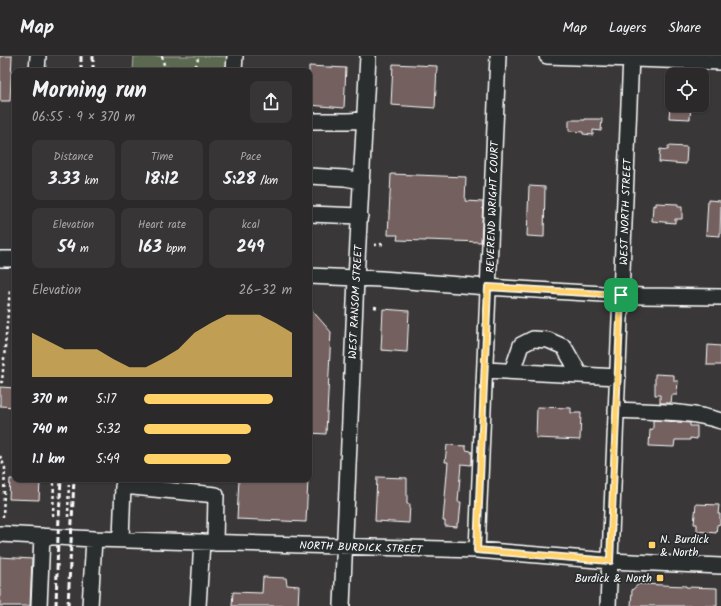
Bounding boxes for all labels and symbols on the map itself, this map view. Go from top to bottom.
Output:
street label: REVEREND WRIGHT COURT [482,140,504,273]
street label: WEST NORTH STREET [615,157,637,265]
street label: WEST RANSOM STREET [344,243,368,360]
pin [604,278,638,312]
place label: N. Burdick & North [660,531,709,562]
street label: NORTH BURDICK STREET [299,537,424,559]
marker: N. Burdick & North [647,540,657,550]
place label: Burdick & North [575,570,652,588]
marker: Burdick & North [655,573,665,583]

